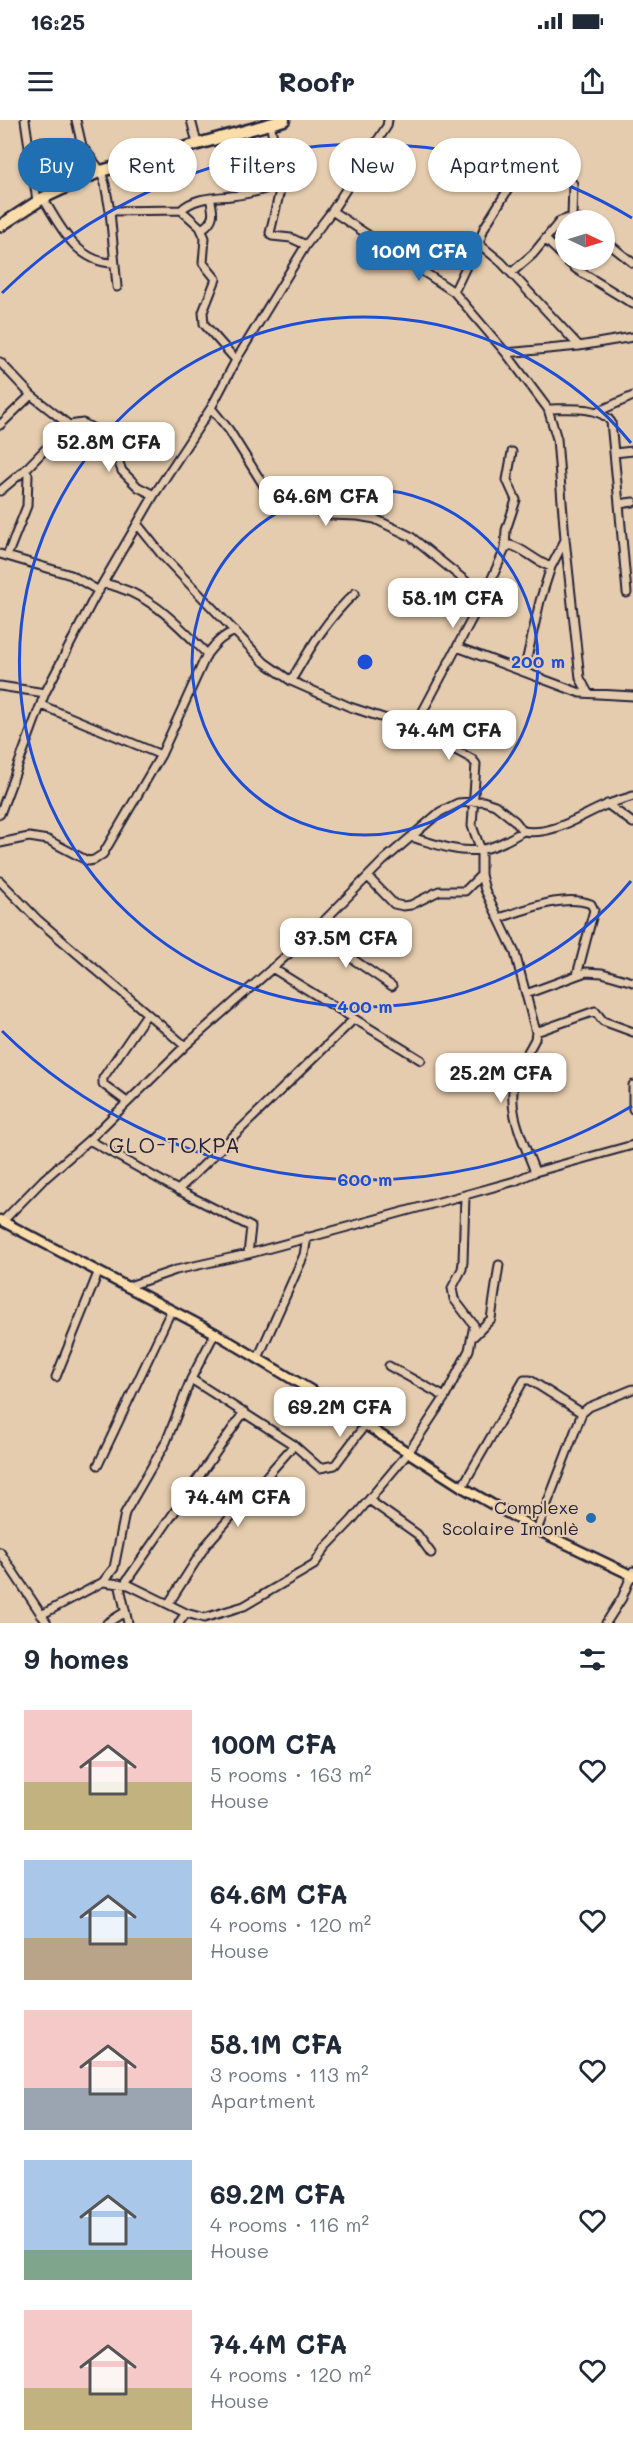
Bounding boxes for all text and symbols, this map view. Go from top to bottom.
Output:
text: 16:25 [30,7,85,36]
text: Roofr [278,64,355,99]
icon: menu [24,65,57,98]
icon: share [576,65,609,98]
chip: Buy [18,138,96,192]
chip: Rent [108,138,197,192]
chip: Filters [209,138,317,192]
chip: New [329,138,416,192]
chip: Apartment [428,138,581,192]
north arrow [555,210,615,270]
map controls [555,210,615,270]
pin: 100M CFA [357,231,481,282]
text: 100M CFA [370,237,468,263]
pin: 52.8M CFA [40,422,178,473]
text: 52.8M CFA [57,428,161,454]
pin: 64.6M CFA [257,476,395,527]
text: 64.6M CFA [273,482,379,508]
pin: 58.1M CFA [384,578,522,629]
text: 58.1M CFA [402,584,504,610]
text: 200 m [511,649,565,673]
centre of rings [355,652,375,672]
pin: 74.4M CFA [380,710,518,761]
text: 74.4M CFA [396,716,502,742]
pin: 37.5M CFA [277,918,415,969]
text: 37.5M CFA [294,924,398,950]
text: 400 m [337,994,393,1018]
pin: 25.2M CFA [432,1053,570,1104]
text: 25.2M CFA [449,1059,553,1085]
district label: GLO-TOKPA [109,1131,241,1158]
text: 600 m [338,1167,392,1191]
pin: 69.2M CFA [271,1387,409,1438]
text: 69.2M CFA [288,1393,392,1419]
pin: 74.4M CFA [169,1477,307,1528]
text: 74.4M CFA [185,1483,291,1509]
place label: Complexe Scolaire Imonlè [442,1495,579,1540]
marker: Complexe Scolaire Imonlè [584,1511,598,1525]
text: 9 homes [24,1642,129,1676]
icon: filters [576,1643,609,1676]
text: 100M CFA [210,1727,337,1761]
icon: home [72,1734,144,1806]
icon: heart [576,1754,609,1787]
text: 5 rooms · 163 m² [210,1761,372,1787]
text: House [210,1787,269,1813]
text: 64.6M CFA [210,1877,348,1911]
icon: home [72,1884,144,1956]
icon: heart [576,1904,609,1937]
text: 4 rooms · 120 m² [210,1911,371,1937]
text: House [210,1937,269,1963]
text: 58.1M CFA [210,2027,343,2061]
icon: home [72,2034,144,2106]
icon: heart [576,2054,609,2087]
text: 3 rooms · 113 m² [210,2061,369,2087]
text: Apartment [210,2087,316,2113]
text: 69.2M CFA [210,2177,346,2211]
icon: home [72,2184,144,2256]
icon: heart [576,2204,609,2237]
text: 4 rooms · 116 m² [210,2211,369,2237]
text: House [210,2237,269,2263]
text: 74.4M CFA [210,2327,347,2361]
icon: home [72,2334,144,2406]
icon: heart [576,2354,609,2387]
text: 4 rooms · 120 m² [210,2361,371,2387]
text: House [210,2387,269,2413]

